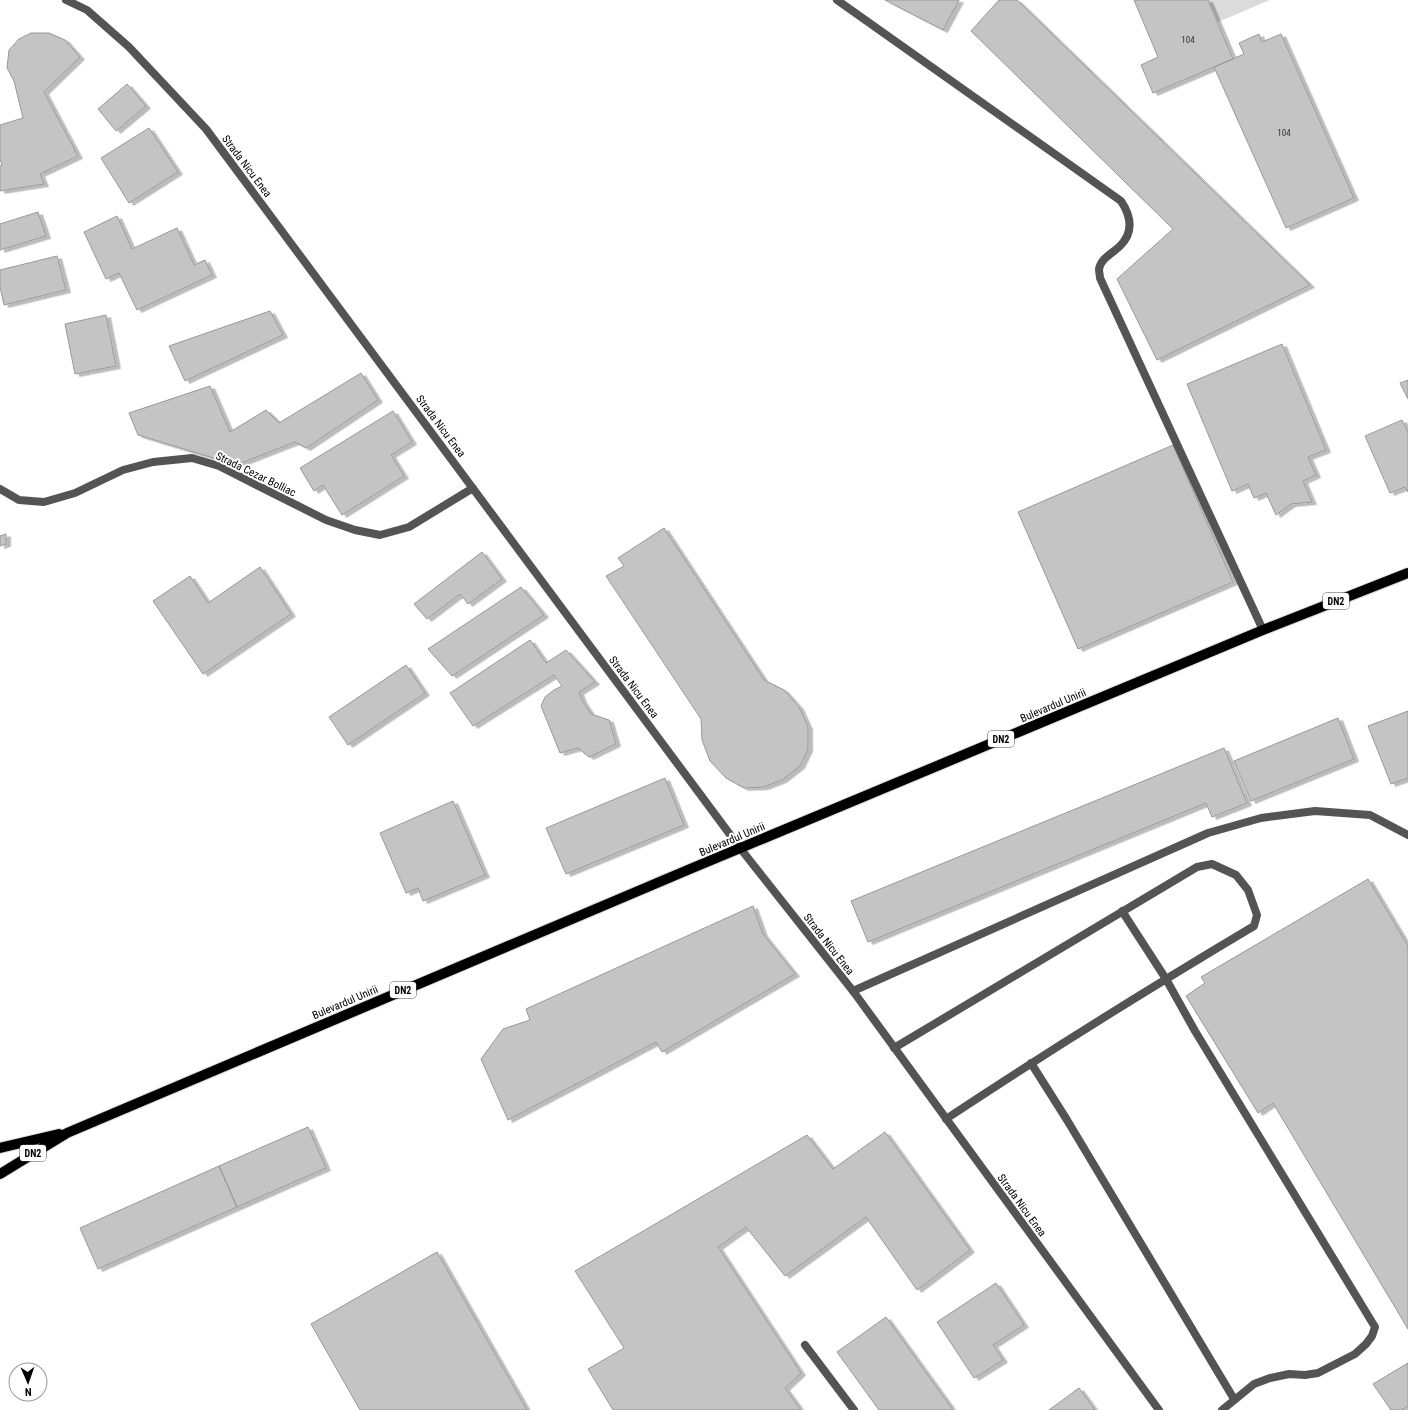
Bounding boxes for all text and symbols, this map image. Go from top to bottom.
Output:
house number: 104 [1181,35,1195,45]
house number: 104 [1277,128,1291,138]
street label: Strada Nicu Enea [219,133,274,200]
street label: Strada Nicu Enea [413,393,468,460]
street label: Strada Cezar Bolliac [214,449,298,499]
road number: DN2 [1323,593,1349,609]
street label: Strada Nicu Enea [606,654,661,721]
street label: Bulevardul Unirii [1018,686,1088,725]
road number: DN2 [988,731,1014,747]
street label: Bulevardul Unirii [697,820,767,859]
street label: Strada Nicu Enea [801,911,857,978]
road number: DN2 [390,982,416,998]
street label: Bulevardul Unirii [310,983,380,1022]
road number: DN2 [20,1145,46,1161]
street label: Strada Nicu Enea [995,1171,1049,1239]
north arrow [8,1362,48,1402]
text: N [24,1385,32,1398]

